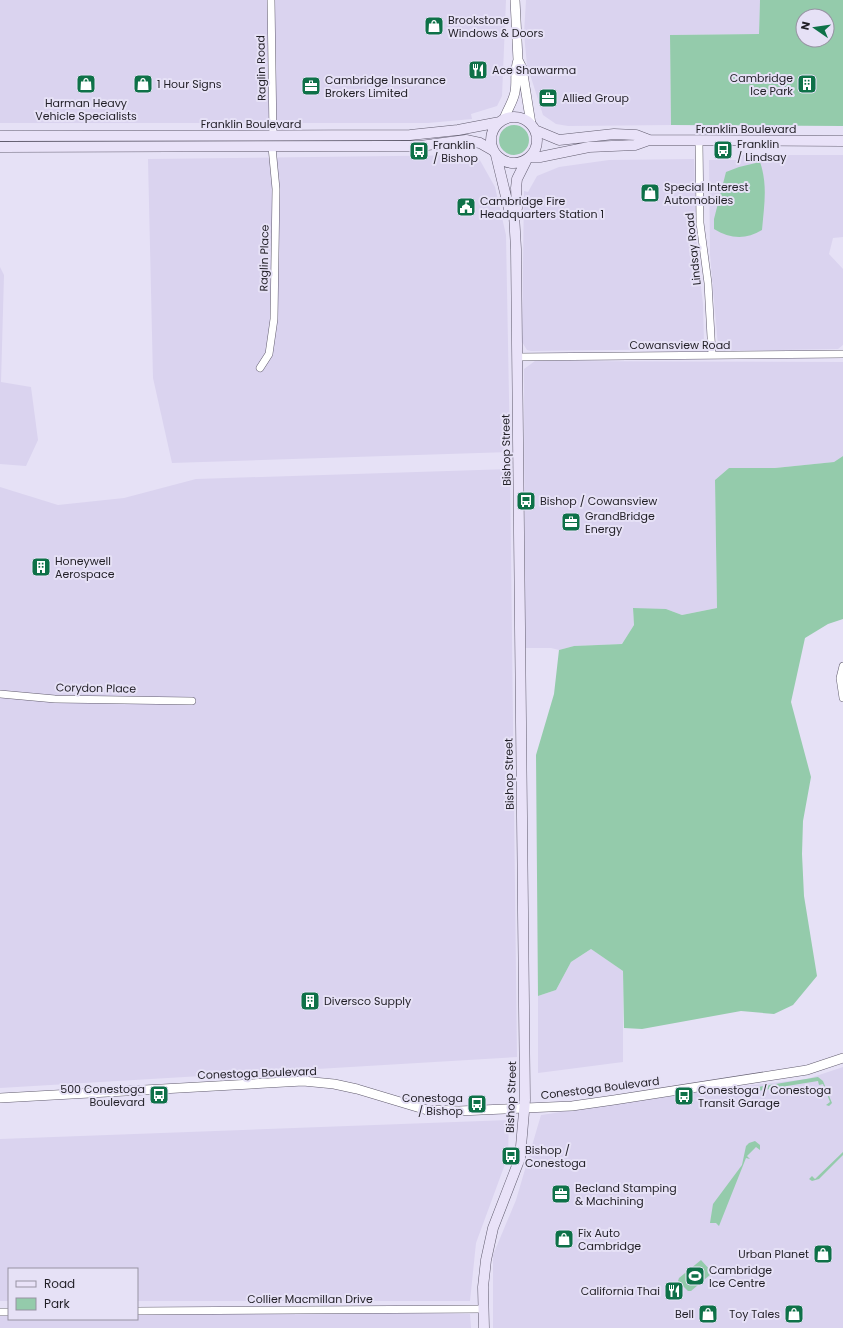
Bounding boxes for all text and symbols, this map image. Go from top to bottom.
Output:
north arrow [795,8,835,48]
place label: Brookstone Windows & Doors [448,12,544,41]
shop icon: Brookstone Windows & Doors [423,15,445,37]
text: N [797,20,814,32]
street label: Raglin Road [252,35,270,101]
restaurant icon: Ace Shawarma [467,59,489,81]
place label: Ace Shawarma [492,62,576,78]
place label: Cambridge Ice Park [730,70,793,99]
place label: Cambridge Insurance Brokers Limited [325,72,446,101]
shop icon: Harman Heavy Vehicle Specialists [75,73,97,95]
shop icon: 1 Hour Signs [132,73,154,95]
building icon: Cambridge Ice Park [796,73,818,95]
office icon: Cambridge Insurance Brokers Limited [300,75,322,97]
place label: 1 Hour Signs [157,76,222,92]
office icon: Allied Group [537,87,559,109]
place label: Allied Group [562,90,629,106]
place label: Harman Heavy Vehicle Specialists [35,95,137,124]
street label: Franklin Boulevard [201,116,301,132]
street label: Franklin Boulevard [696,121,796,137]
place label: Franklin / Lindsay [737,136,787,165]
place label: Franklin / Bishop [433,137,478,166]
bus stop icon: Franklin / Lindsay [712,139,734,161]
bus stop icon: Franklin / Bishop [408,140,430,162]
place label: Special Interest Automobiles [664,179,748,208]
shop icon: Special Interest Automobiles [639,182,661,204]
place label: Cambridge Fire Headquarters Station 1 [480,193,604,222]
public building icon: Cambridge Fire Headquarters Station 1 [455,196,477,218]
street label: Lindsay Road [681,212,705,286]
street label: Raglin Place [255,224,273,292]
street label: Cowansview Road [629,337,731,353]
street label: Bishop Street [497,414,515,486]
bus stop icon: Bishop / Cowansview [515,490,537,512]
place label: Bishop / Cowansview [540,493,657,509]
place label: GrandBridge Energy [585,508,655,537]
office icon: GrandBridge Energy [560,511,582,533]
place label: Honeywell Aerospace [55,553,115,582]
building icon: Honeywell Aerospace [30,556,52,578]
street label: Corydon Place [56,679,136,697]
street label: Bishop Street [500,738,518,810]
building icon: Diversco Supply [299,990,321,1012]
place label: Diversco Supply [324,993,412,1009]
street label: Bishop Street [502,1061,520,1133]
street label: Conestoga Boulevard [197,1063,317,1083]
street label: Conestoga Boulevard [540,1073,660,1103]
place label: 500 Conestoga Boulevard [60,1081,145,1110]
place label: Conestoga / Conestoga Transit Garage [698,1082,831,1111]
bus stop icon: 500 Conestoga Boulevard [148,1084,170,1106]
bus stop icon: Conestoga / Conestoga Transit Garage [673,1085,695,1107]
place label: Conestoga / Bishop [402,1090,463,1119]
bus stop icon: Conestoga / Bishop [466,1093,488,1115]
place label: Bishop / Conestoga [525,1142,586,1171]
bus stop icon: Bishop / Conestoga [500,1145,522,1167]
place label: Becland Stamping & Machining [575,1180,677,1209]
office icon: Becland Stamping & Machining [550,1183,572,1205]
place label: Fix Auto Cambridge [578,1225,641,1254]
shop icon: Fix Auto Cambridge [553,1228,575,1250]
shop icon: Urban Planet [812,1243,834,1265]
place label: Urban Planet [738,1246,809,1262]
place label: Cambridge Ice Centre [709,1262,772,1291]
sports icon: Cambridge Ice Centre [684,1265,706,1287]
legend [8,1268,138,1320]
text: Road [44,1275,75,1292]
restaurant icon: California Thai [663,1280,685,1302]
place label: California Thai [581,1283,660,1299]
street label: Collier Macmillan Drive [247,1291,373,1307]
text: Park [44,1295,71,1312]
shop icon: Bell [697,1303,719,1325]
shop icon: Toy Tales [783,1303,805,1325]
place label: Bell [675,1306,694,1322]
place label: Toy Tales [729,1306,780,1322]

